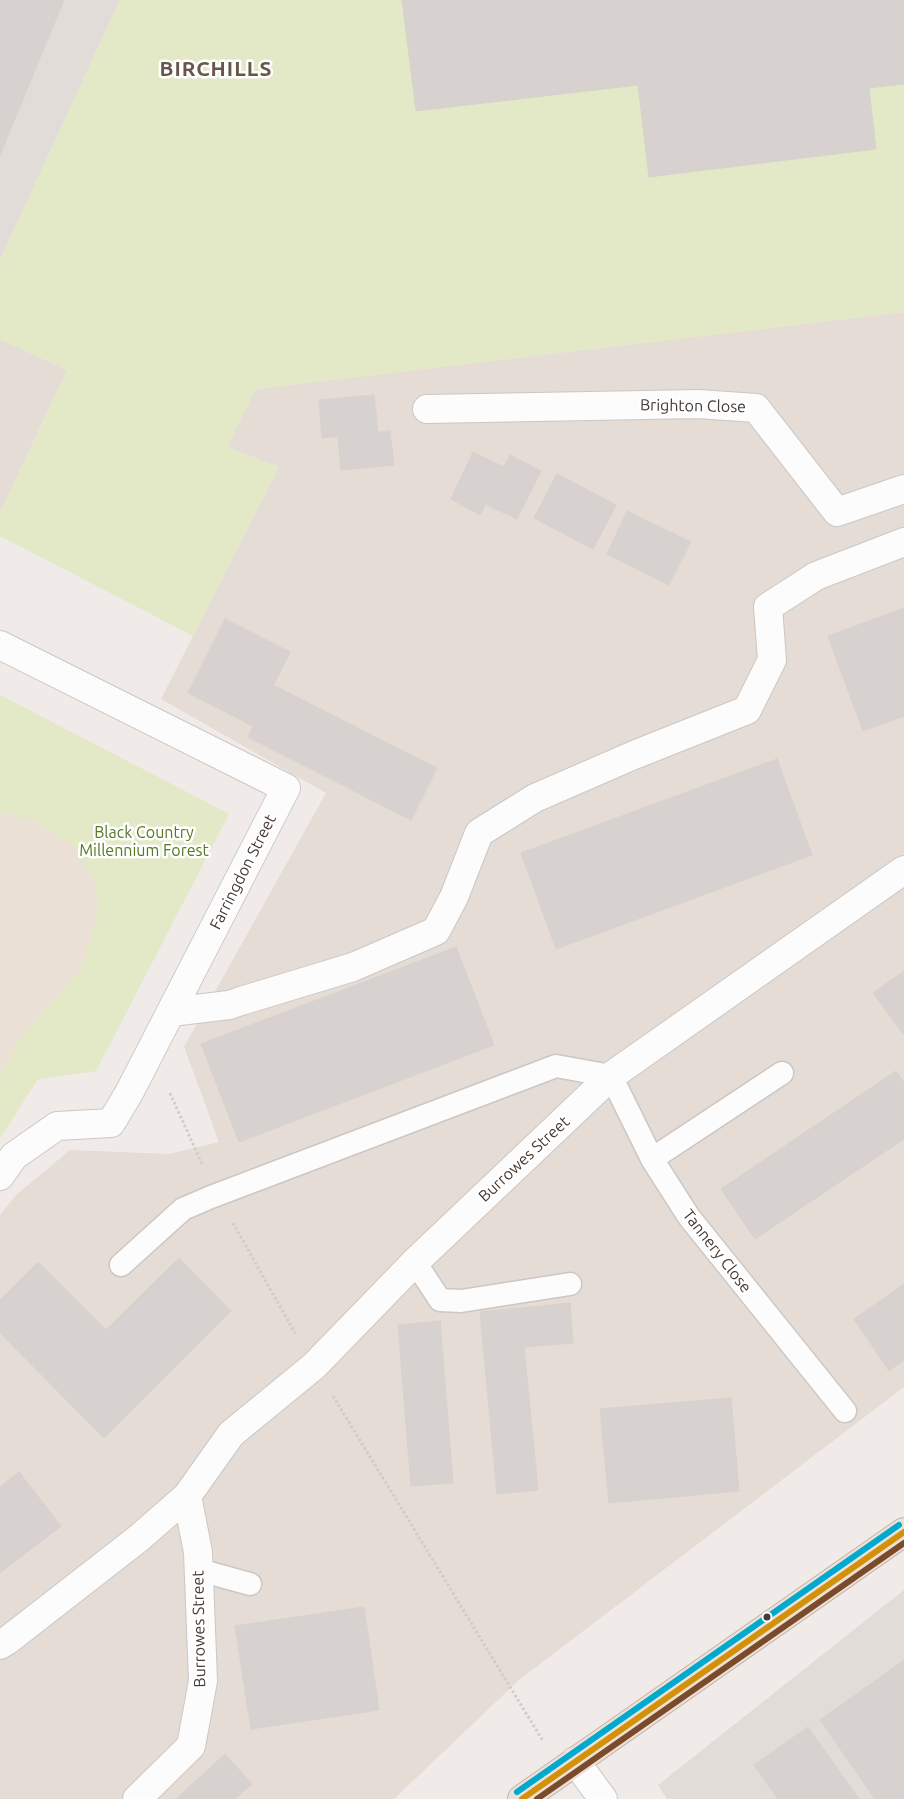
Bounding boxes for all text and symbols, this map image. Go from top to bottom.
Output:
district label: BIRCHILLS [158,56,274,82]
street label: Brighton Close [640,395,746,417]
street label: Farringdon Street [206,811,280,933]
park label: Black Country Millennium Forest [79,823,209,861]
street label: Burrowes Street [475,1112,573,1206]
street label: Tannery Close [678,1205,756,1297]
street label: Burrowes Street [188,1570,210,1688]
unlabelled marker [762,1612,772,1622]

